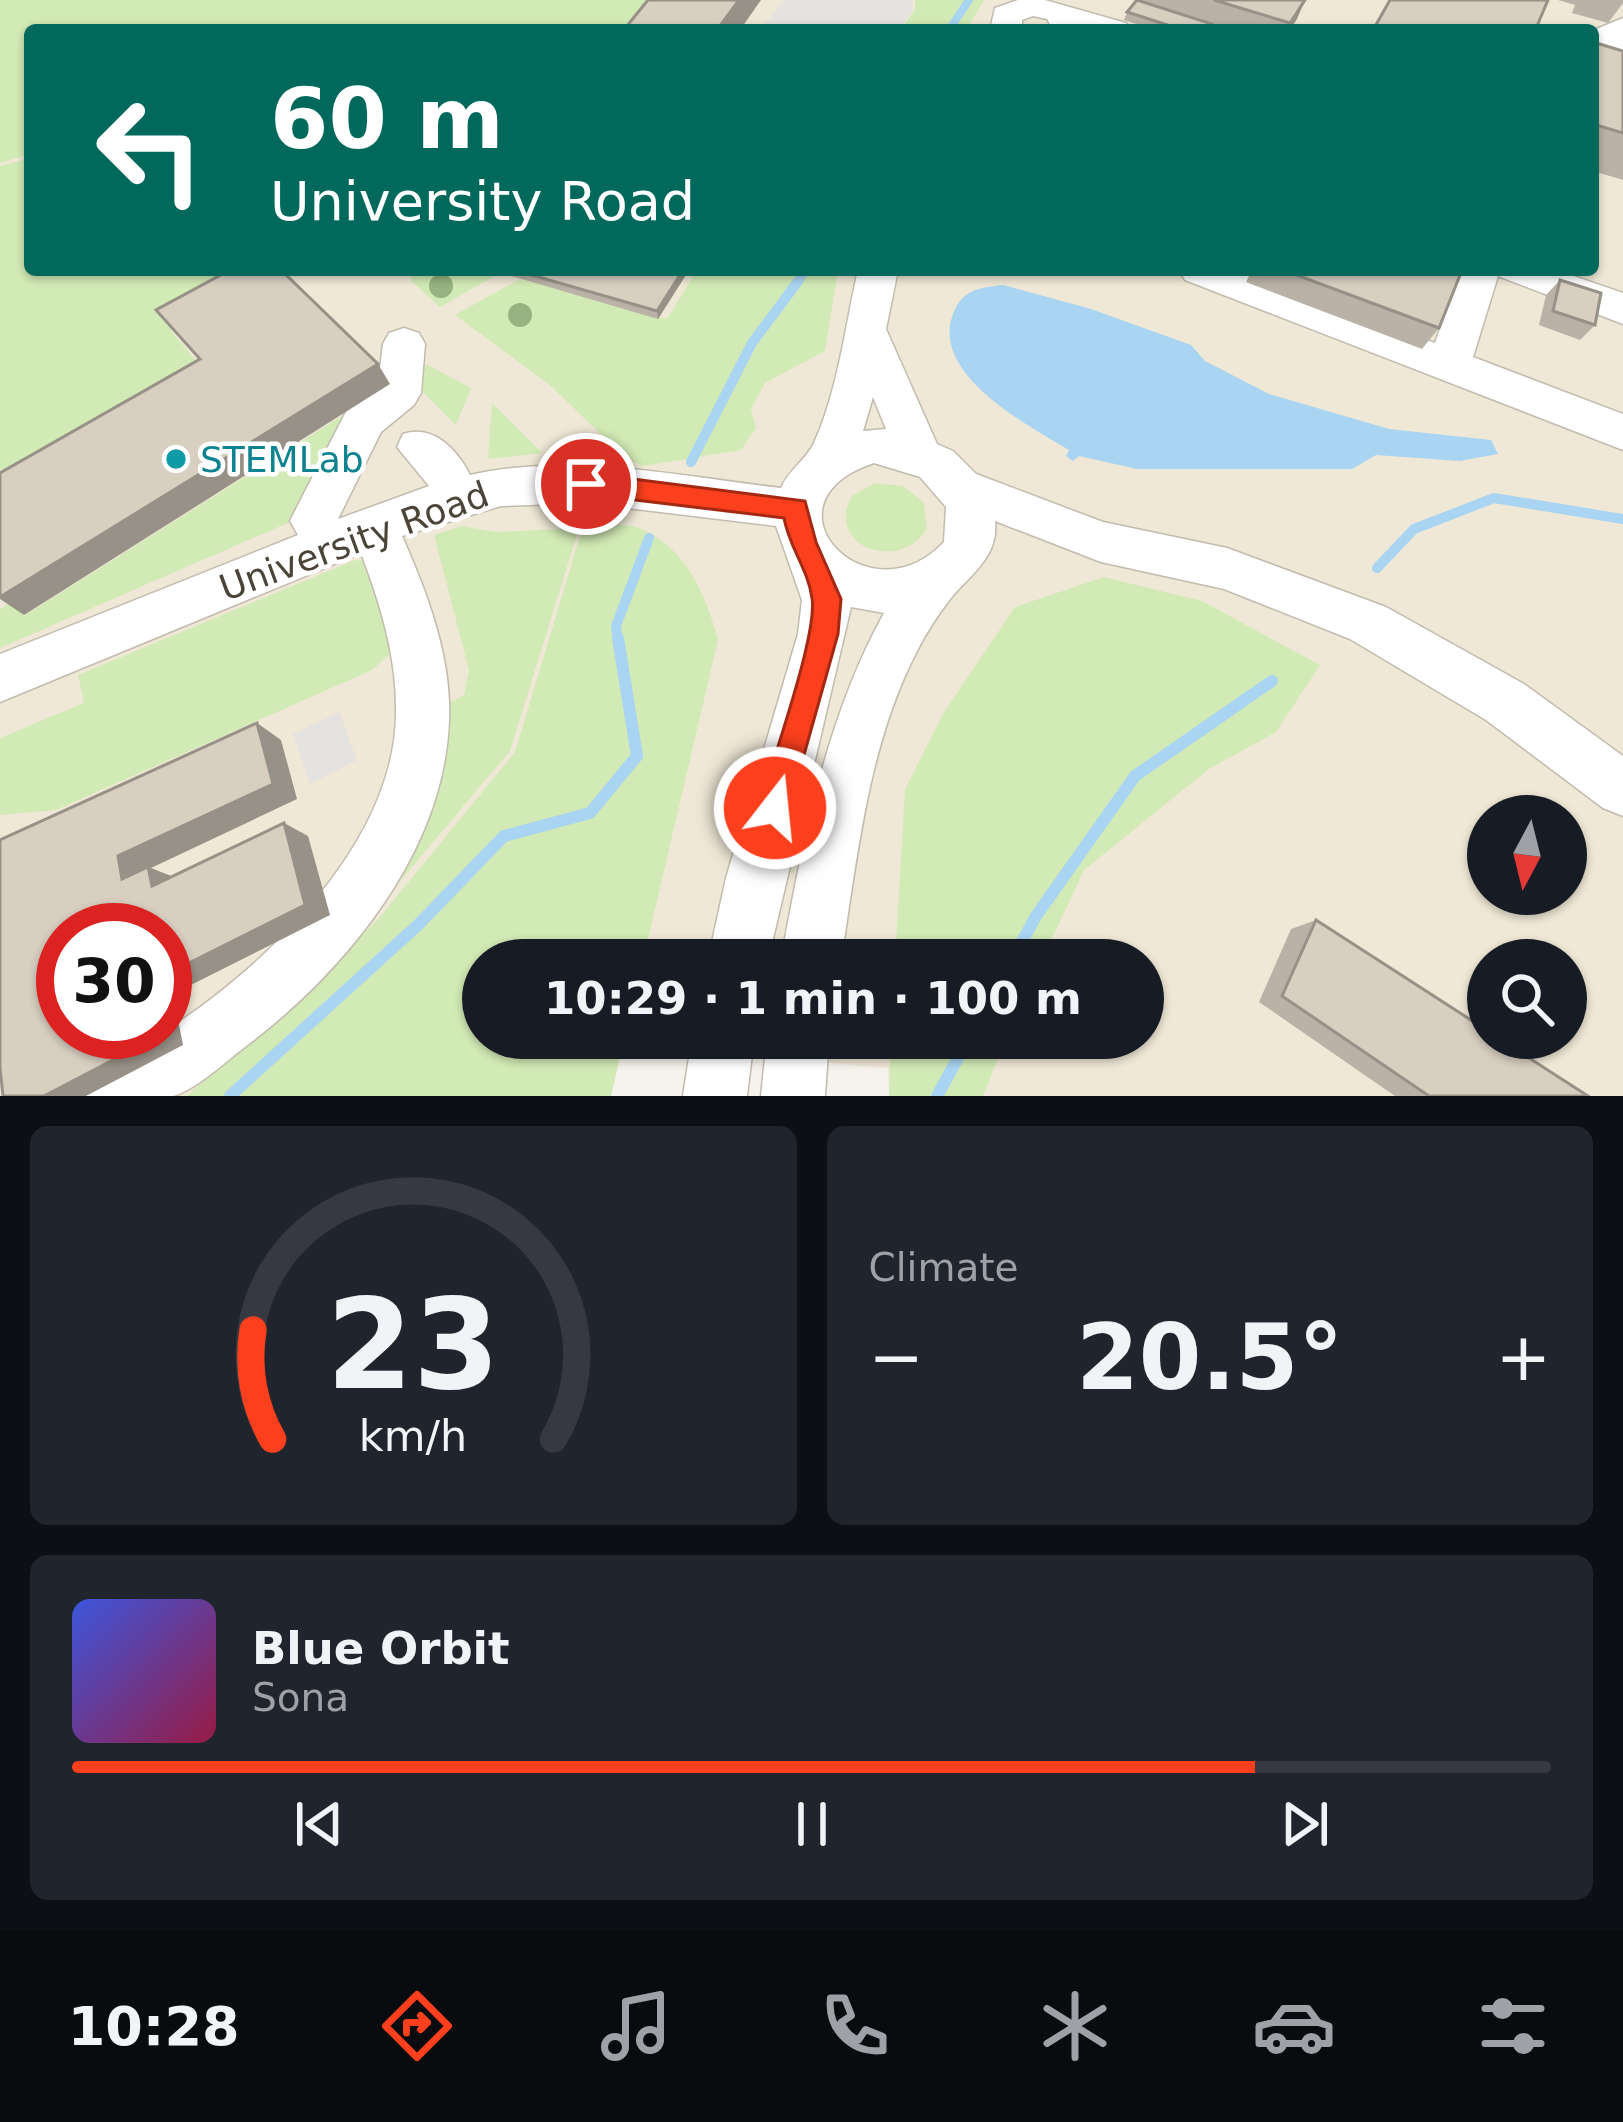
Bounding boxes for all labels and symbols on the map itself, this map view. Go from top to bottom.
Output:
pin [535,433,637,535]
place label: STEMLab [200,439,364,480]
marker: STEMLab [163,446,189,472]
street label: University Road [214,473,494,609]
position arrow [712,745,838,871]
north arrow [1467,795,1587,915]
speed limit sign: 30 [36,903,192,1059]

